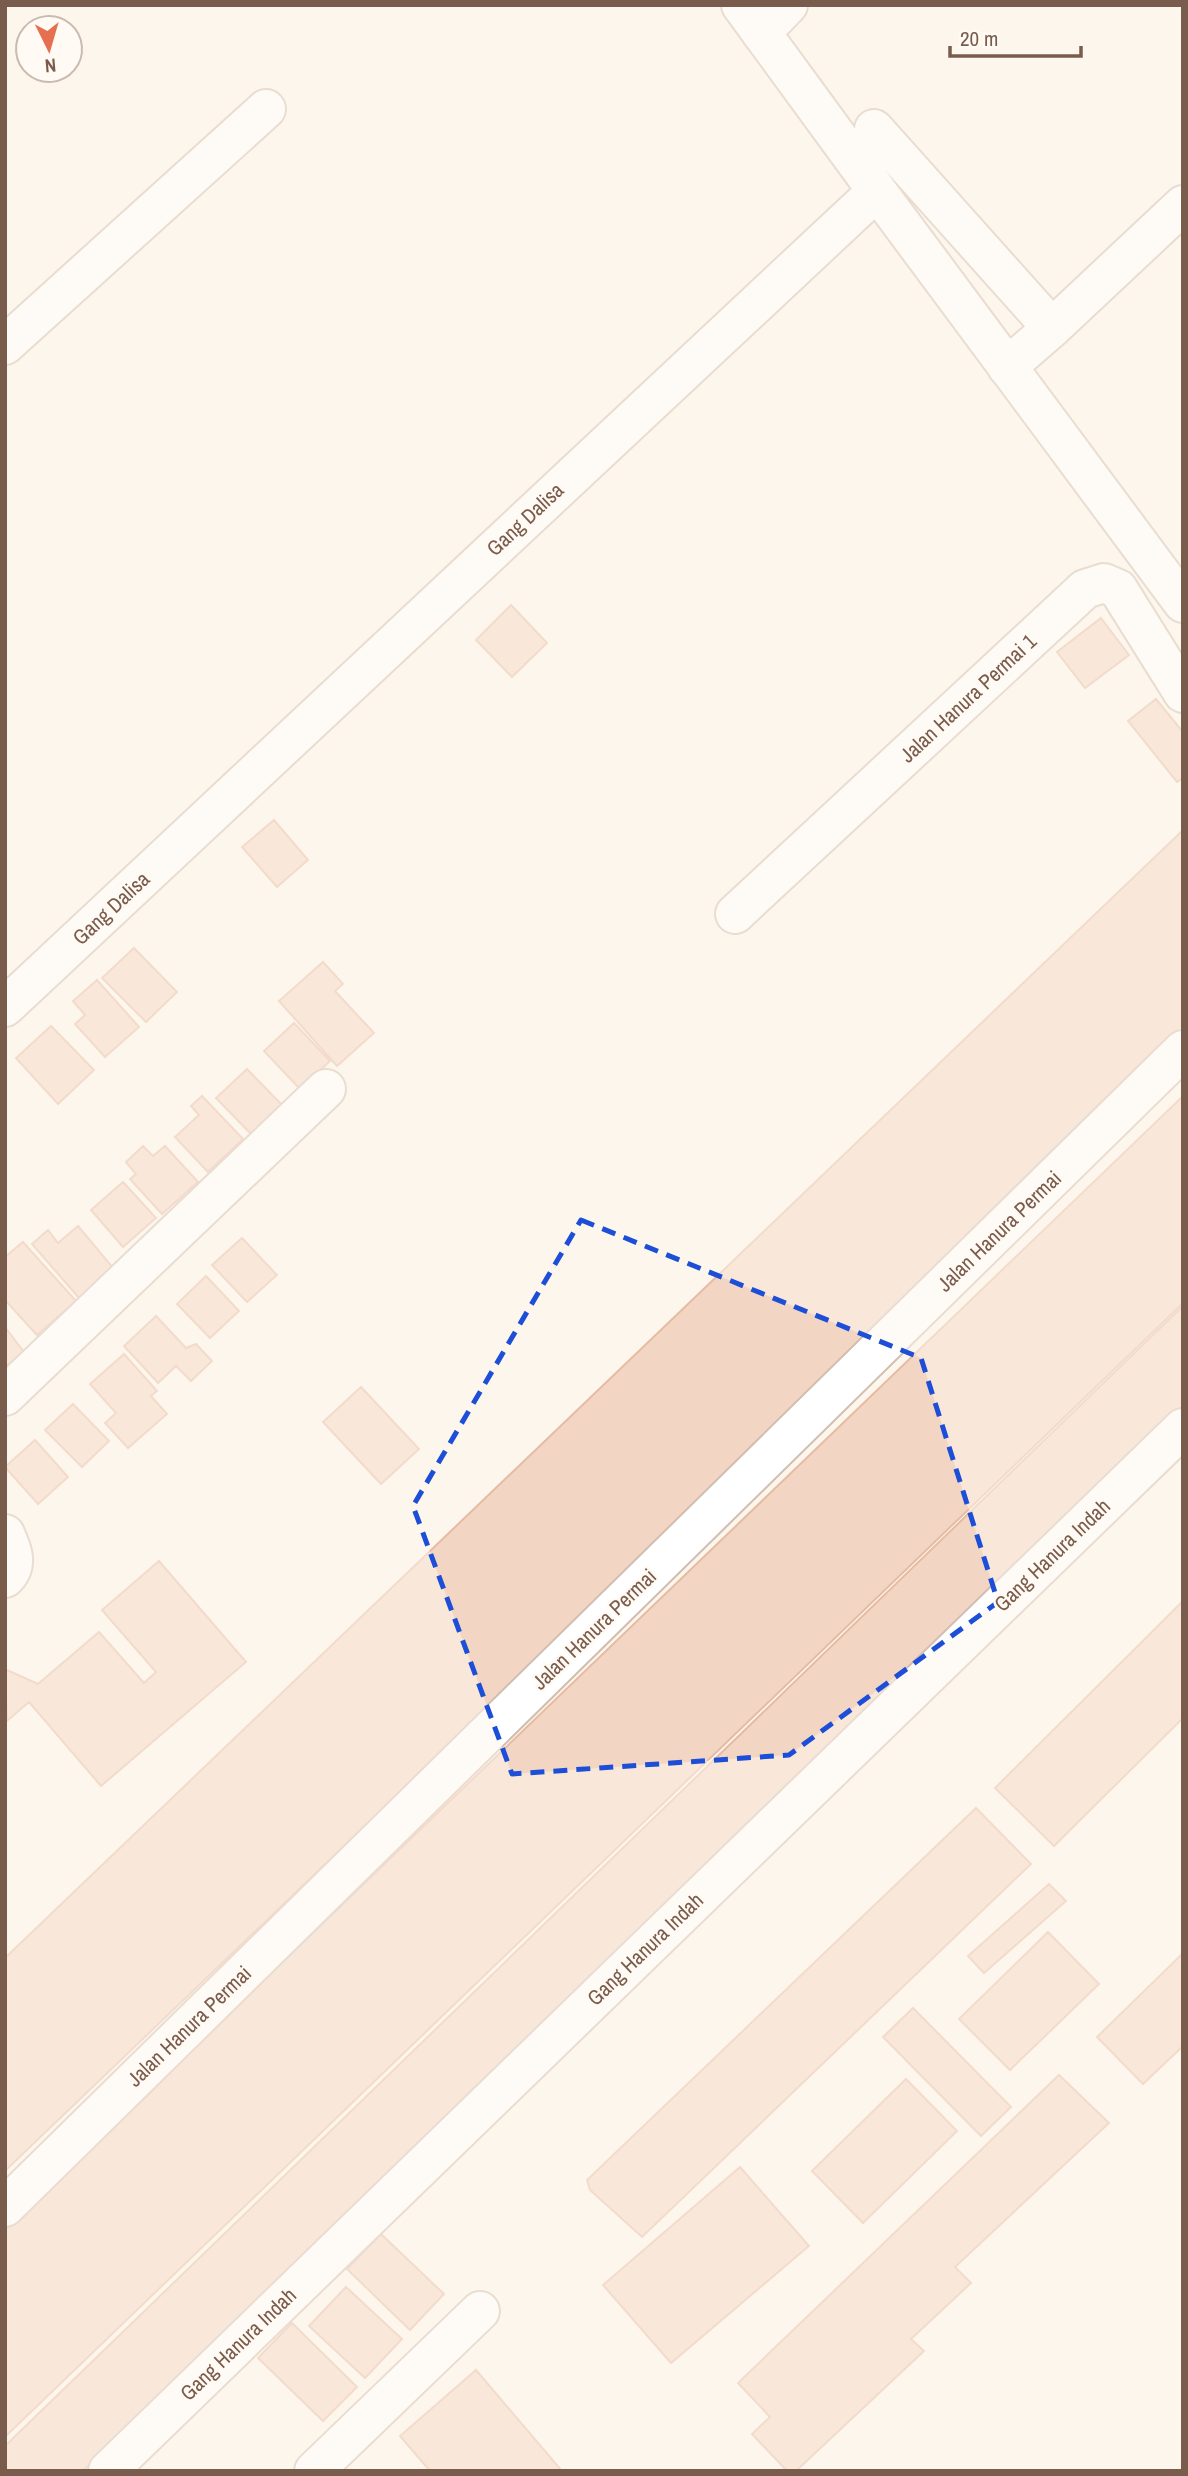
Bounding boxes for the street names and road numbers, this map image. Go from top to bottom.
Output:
street label: Gang Dalisa [480,475,570,562]
street label: Jalan Hanura Permai 1 [893,627,1043,769]
street label: Gang Dalisa [66,864,156,951]
street label: Jalan Hanura Permai [930,1164,1068,1298]
street label: Gang Hanura Indah [988,1492,1116,1618]
street label: Jalan Hanura Permai [525,1562,663,1696]
street label: Gang Hanura Indah [581,1886,709,2012]
street label: Jalan Hanura Permai [120,1959,258,2093]
street label: Gang Hanura Indah [174,2281,302,2407]

